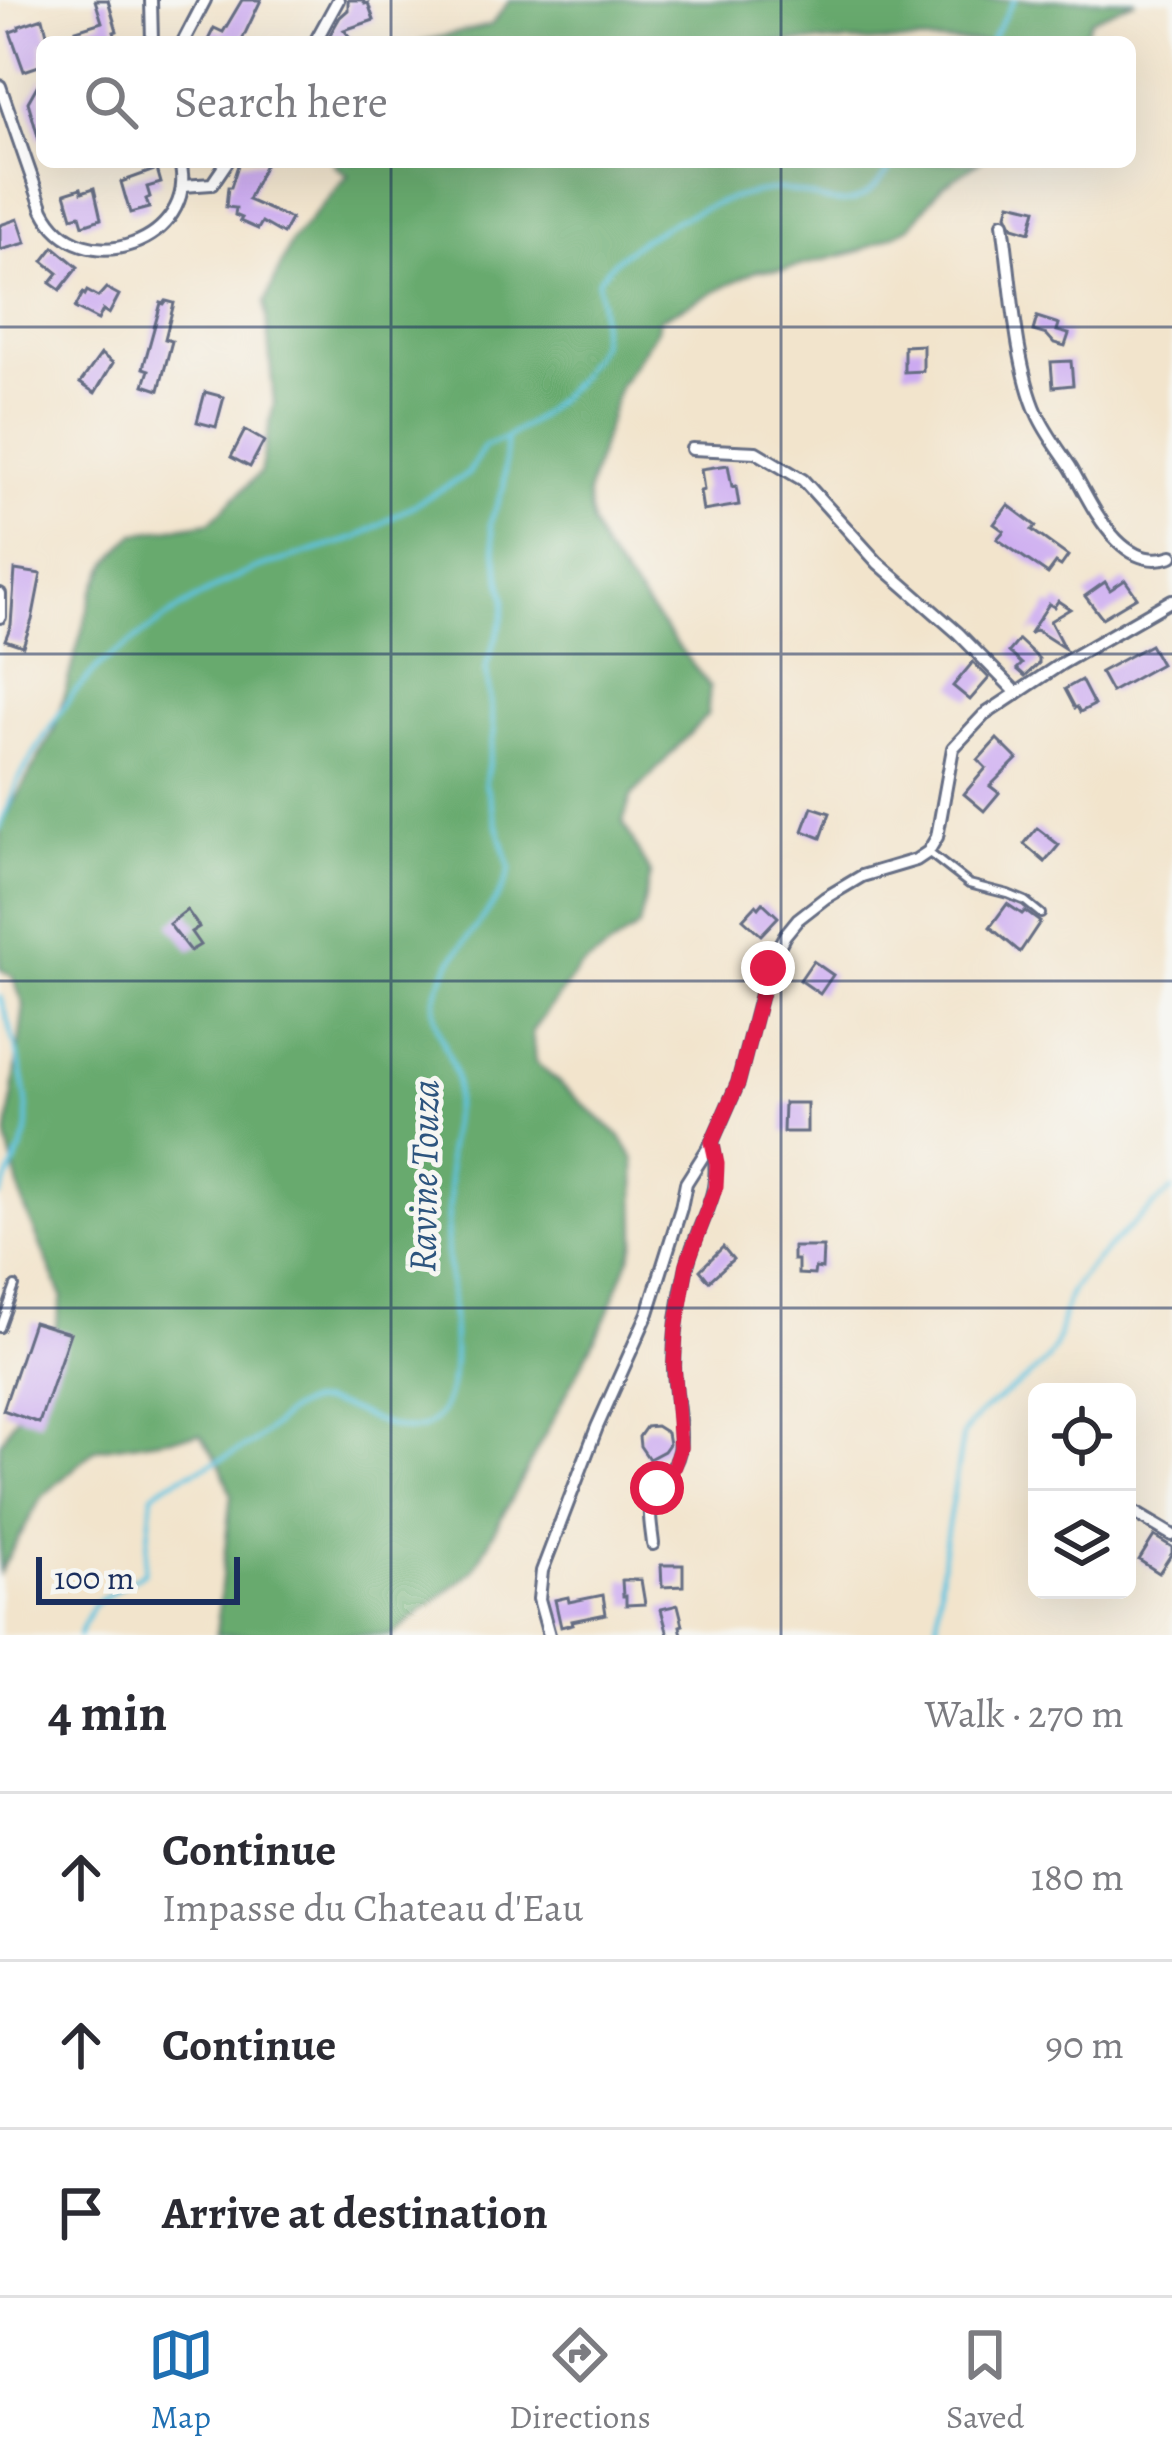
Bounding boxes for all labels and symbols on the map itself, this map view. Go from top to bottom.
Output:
route end [741,941,795,995]
water label: Ravine Touza [395,1079,452,1273]
route start [630,1461,684,1515]
scale bar [36,1551,240,1604]

